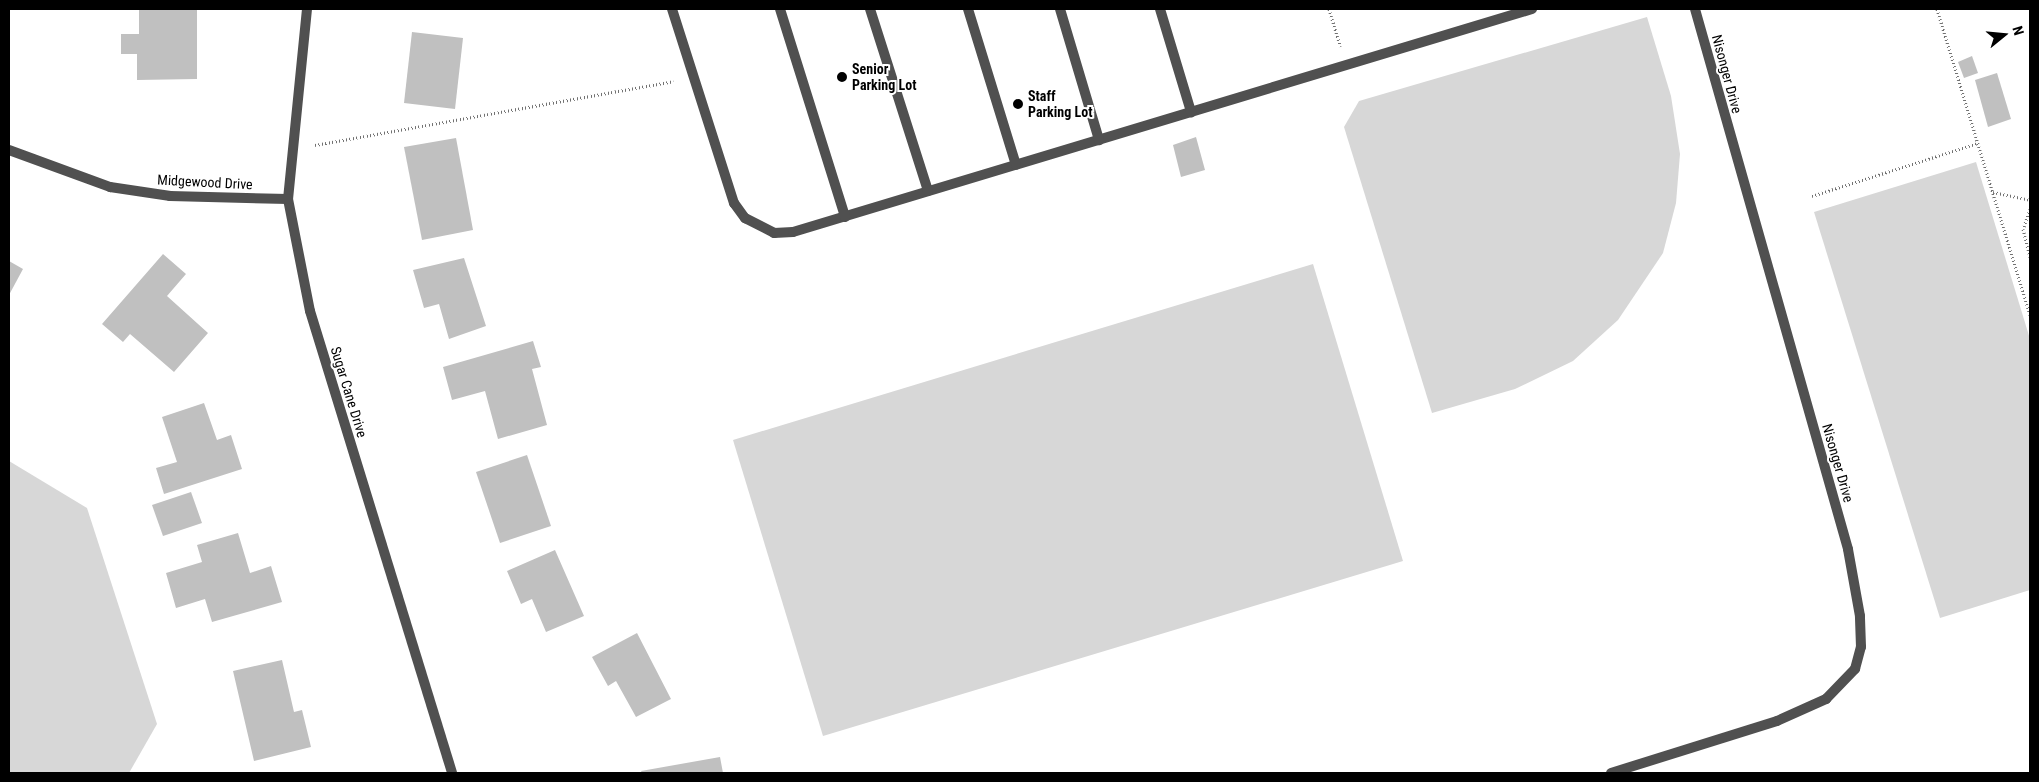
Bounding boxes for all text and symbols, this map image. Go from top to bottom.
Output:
north arrow [1979,10,2029,60]
text: N [2009,24,2027,37]
street label: Nisonger Drive [1708,33,1746,115]
place label: Senior Parking Lot [852,61,916,94]
marker: Senior Parking Lot [836,71,848,83]
place label: Staff Parking Lot [1028,88,1092,120]
marker: Staff Parking Lot [1012,98,1024,110]
street label: Midgewood Drive [157,171,253,193]
street label: Sugar Cane Drive [327,344,371,440]
street label: Nisonger Drive [1819,422,1857,504]

